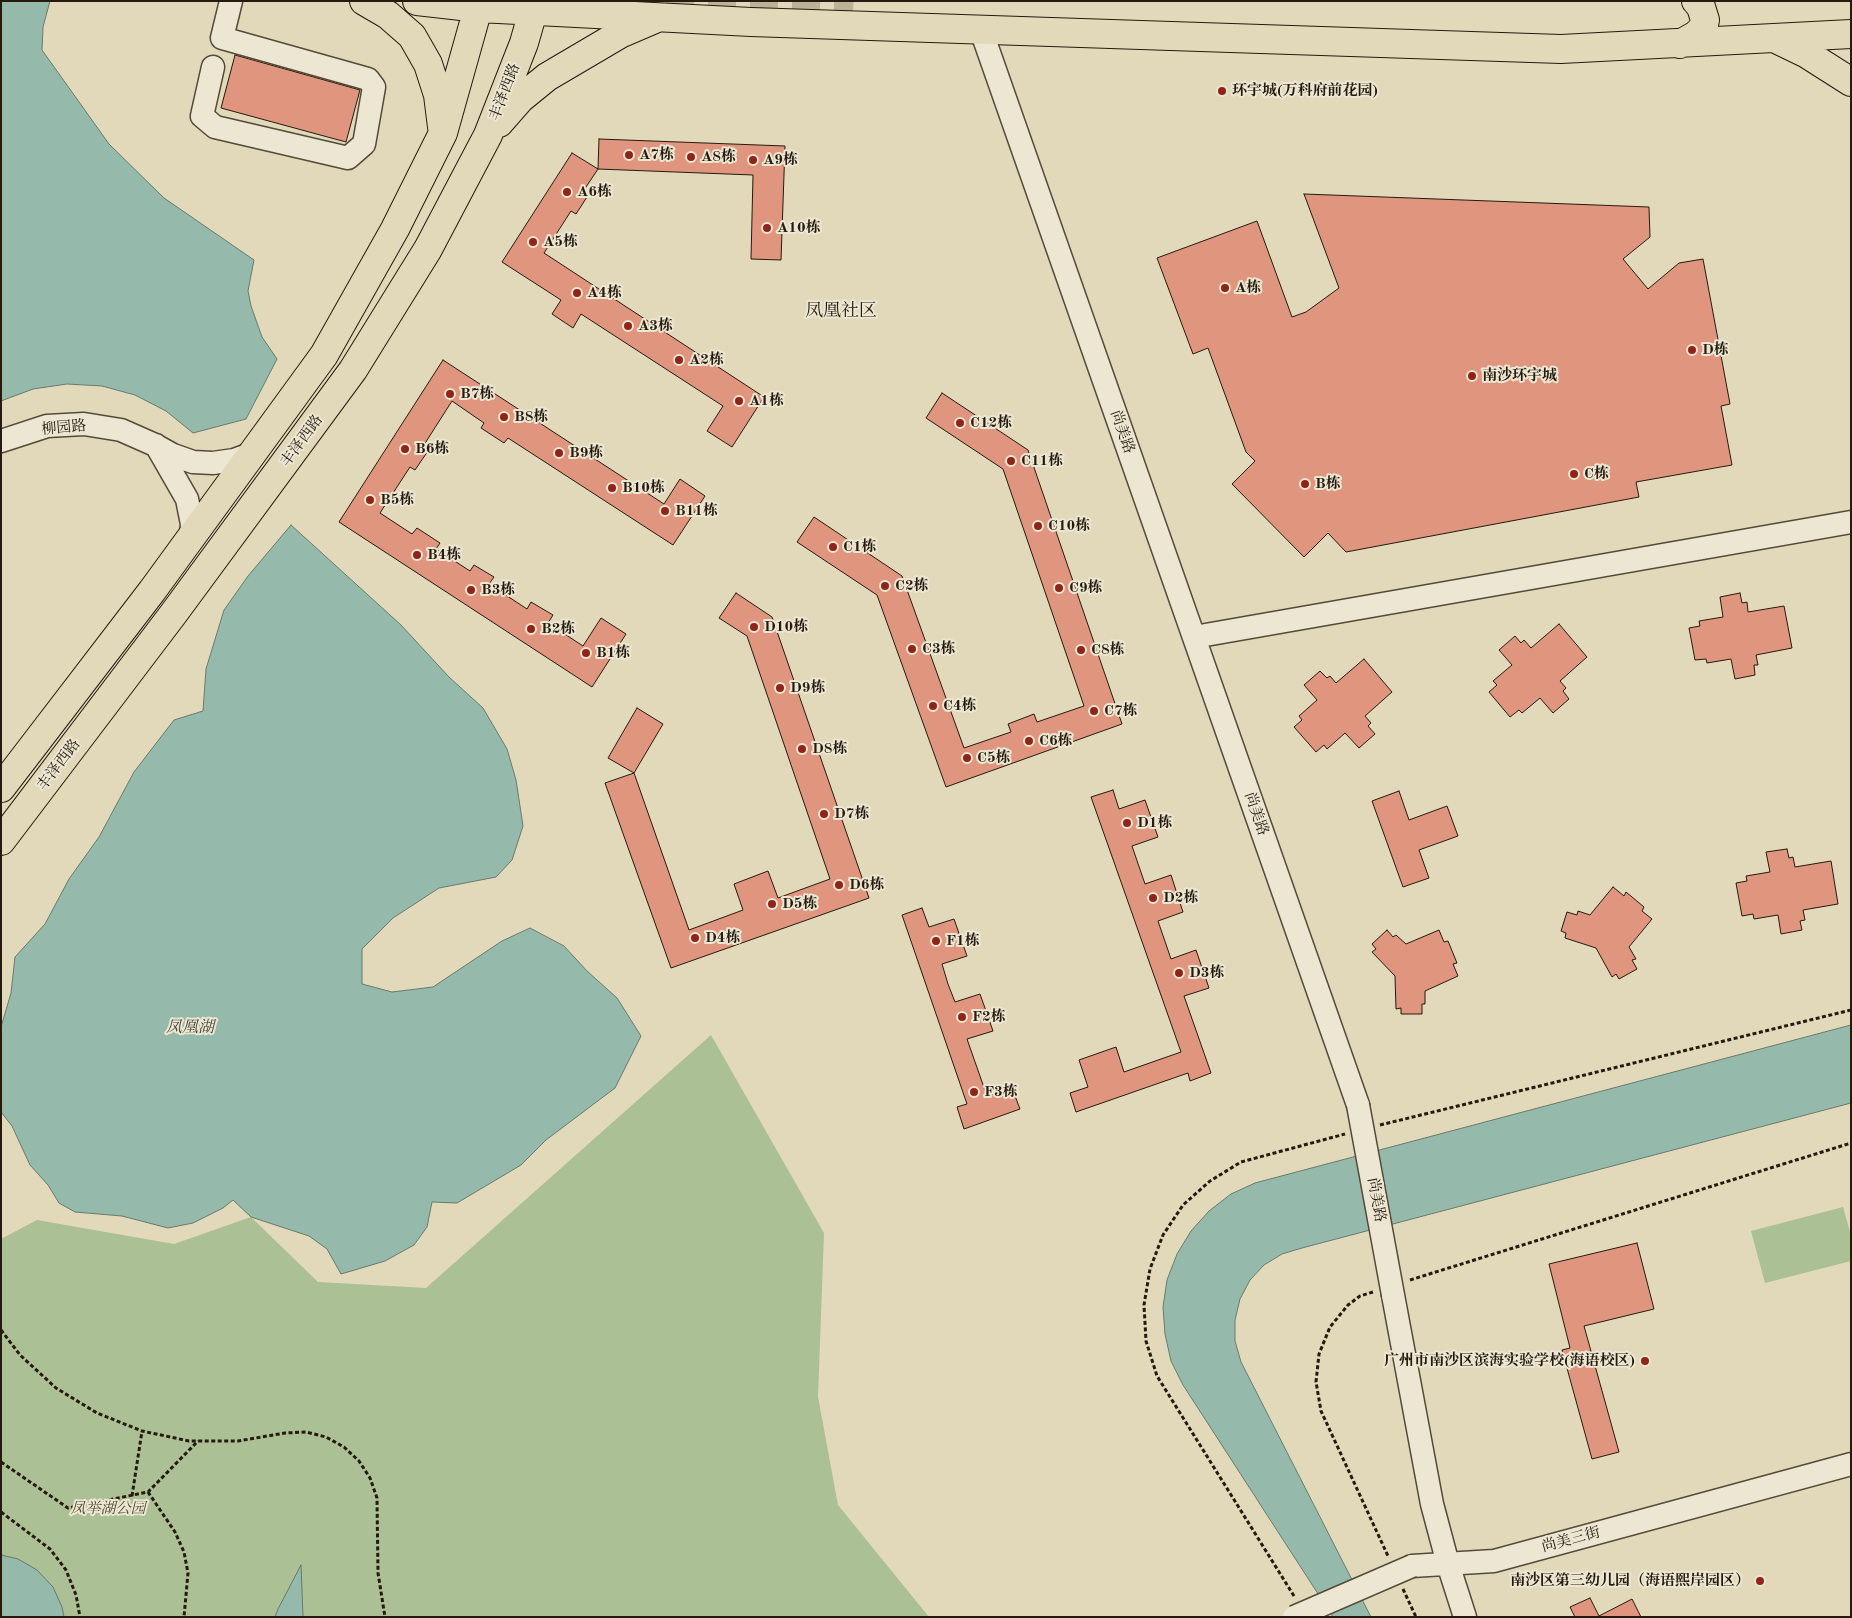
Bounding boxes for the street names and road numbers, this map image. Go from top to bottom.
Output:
street label: 丰泽西路 [486,61,524,123]
street label: 尚美路 [1106,408,1138,456]
street label: 丰泽西路 [277,411,327,471]
street label: 柳园路 [41,417,87,439]
street label: 丰泽西路 [34,736,84,794]
street label: 尚美路 [1240,790,1272,838]
street label: 尚美路 [1363,1176,1389,1224]
street label: 尚美三街 [1540,1524,1602,1556]

